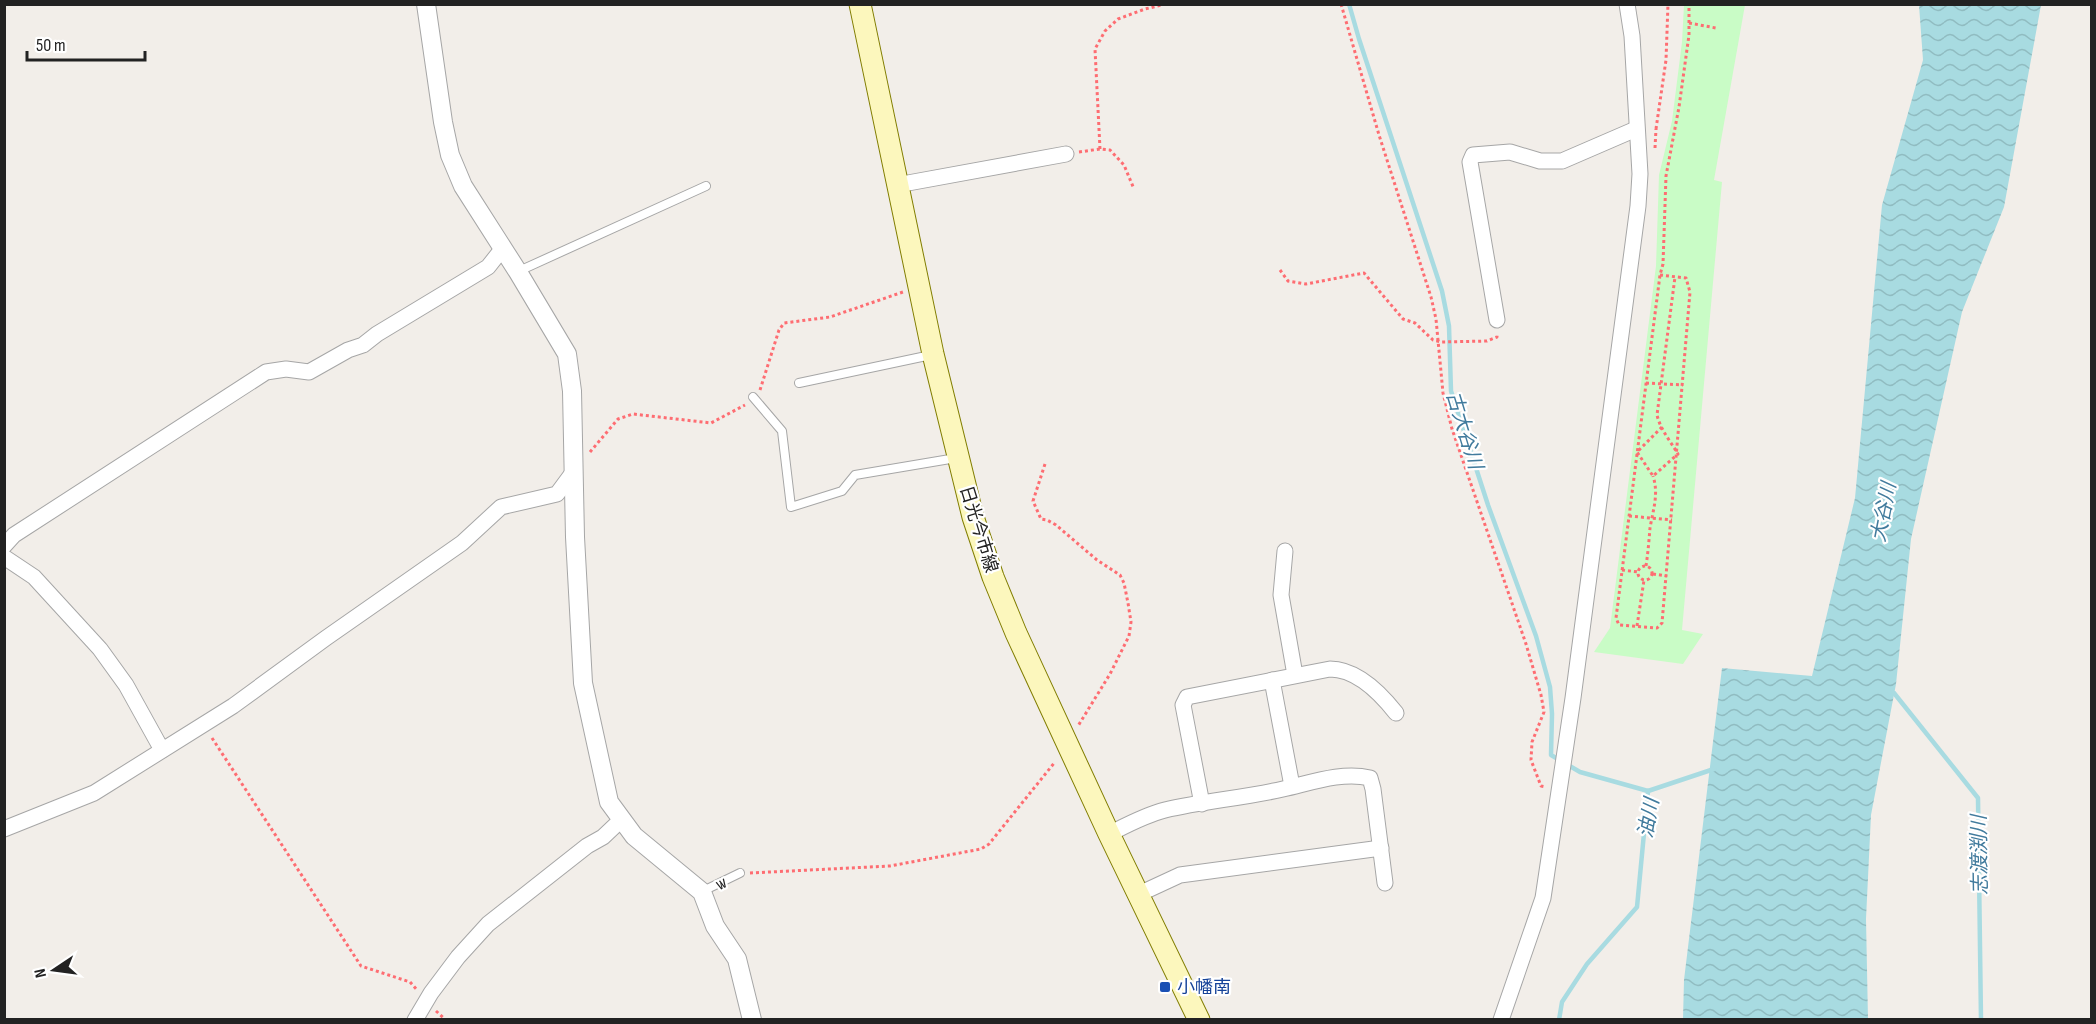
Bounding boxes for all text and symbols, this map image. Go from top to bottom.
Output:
scale bar [27,24,146,62]
text: 50 m [36,35,66,56]
water label: 古大谷川 [1441,389,1488,474]
water label: 大谷川 [1866,478,1902,544]
street label: 日光今市線 [955,483,1002,575]
water label: 油川 [1634,794,1665,840]
water label: 志渡渕川 [1967,813,1993,895]
street label: w [712,872,730,895]
north arrow [24,940,84,1000]
text: N [31,967,51,979]
place label: 小幡南 [1177,977,1231,998]
marker: 小幡南 [1158,980,1172,994]

